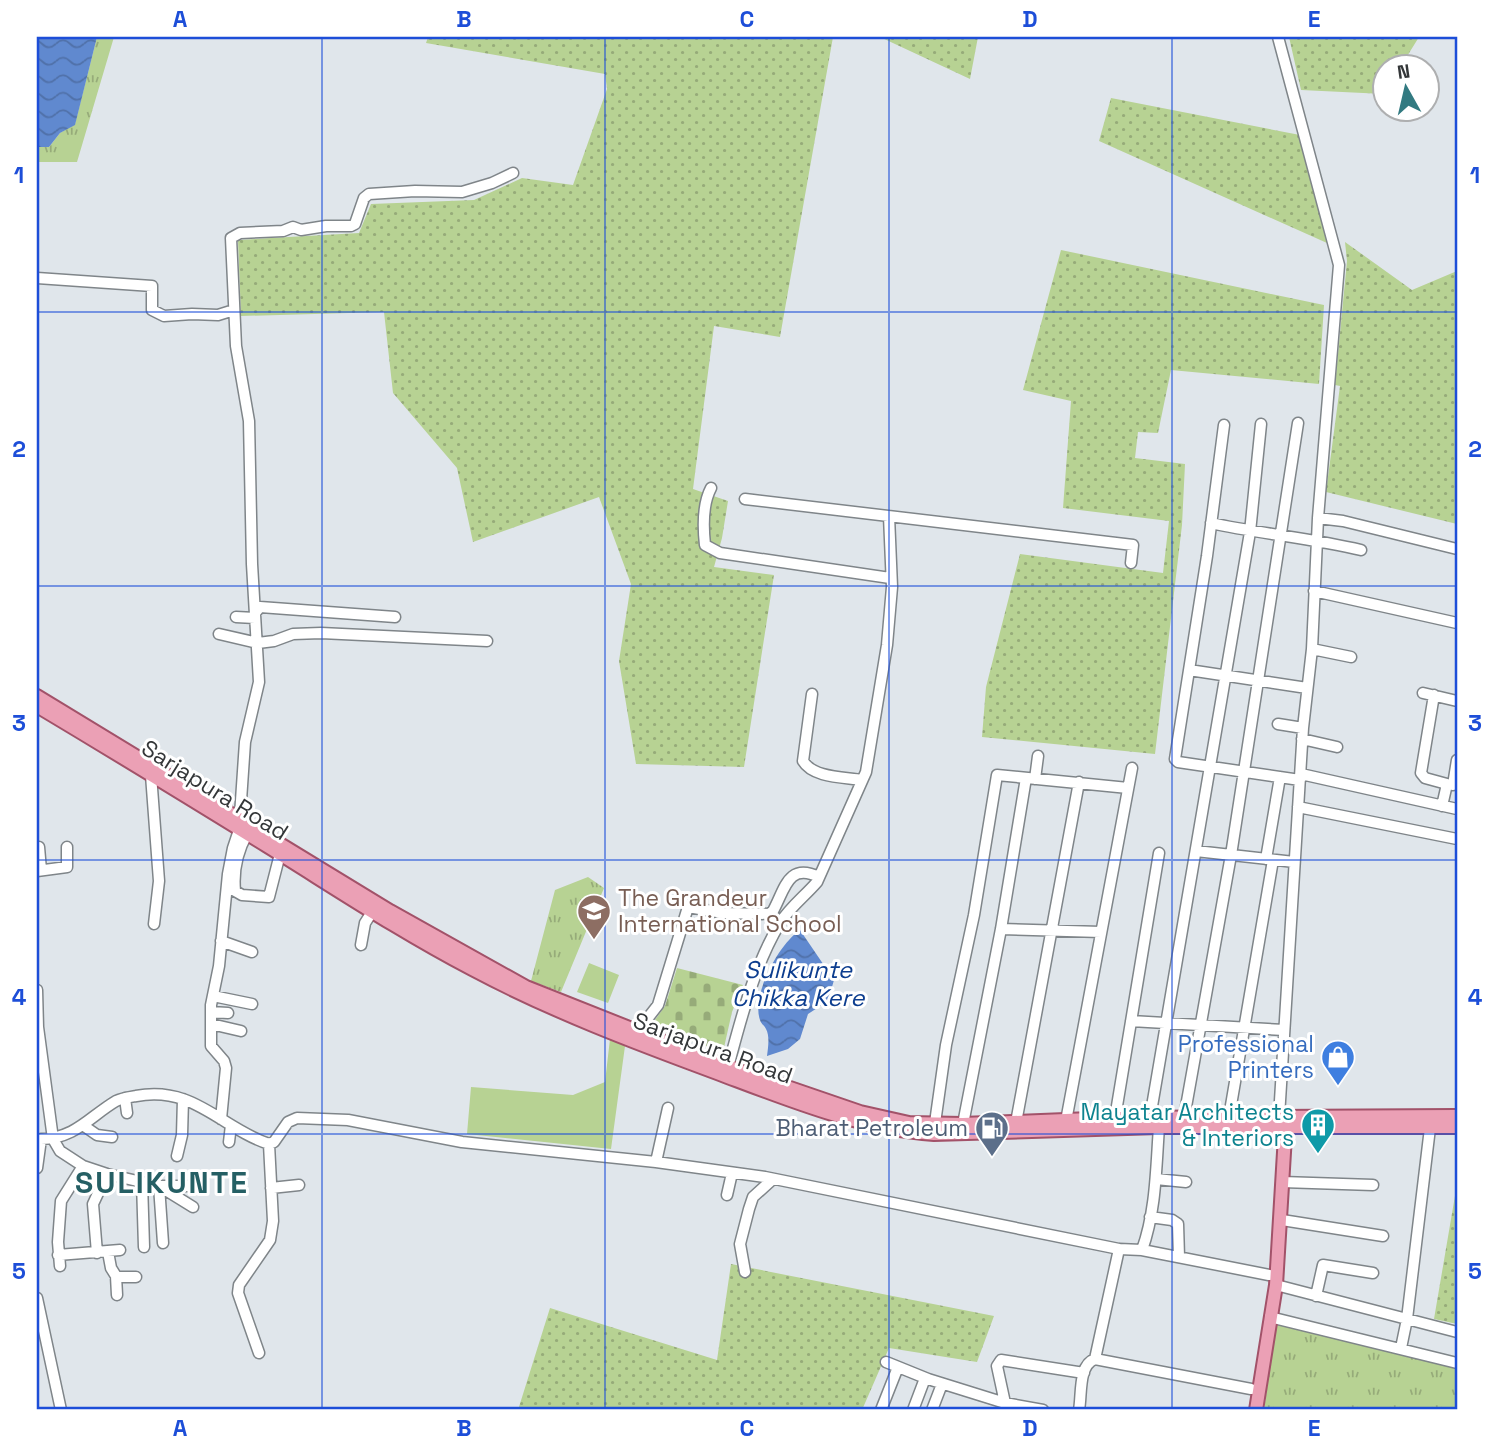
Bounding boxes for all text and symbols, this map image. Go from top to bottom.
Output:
text: A [173,4,188,34]
text: B [456,4,472,34]
text: C [740,4,754,34]
text: D [1022,4,1038,34]
text: E [1308,4,1320,34]
north arrow [1372,52,1442,122]
text: N [1396,58,1412,85]
text: 1 [14,160,24,190]
text: 1 [1470,160,1480,190]
text: 2 [12,434,26,464]
text: 2 [1468,434,1482,464]
text: 3 [12,708,26,738]
text: 3 [1468,708,1482,738]
street label: Sarjapura Road [136,733,294,847]
place label: The Grandeur International School [618,883,842,939]
school or university icon: The Grandeur International School [575,892,613,941]
water label: Sulikunte Chikka Kere [732,954,865,1013]
text: 4 [12,982,27,1012]
text: 4 [1468,982,1483,1012]
street label: Sarjapura Road [629,1005,797,1091]
place label: Professional Printers [1178,1029,1314,1085]
shop icon: Professional Printers [1319,1038,1357,1087]
place label: Mayatar Architects & Interiors [1081,1097,1294,1153]
building icon: Mayatar Architects & Interiors [1299,1106,1337,1155]
fuel station icon: Bharat Petroleum [973,1109,1011,1158]
place label: Bharat Petroleum [775,1113,968,1143]
district label: SULIKUNTE [75,1163,249,1202]
text: 5 [12,1256,26,1286]
text: 5 [1468,1256,1482,1286]
text: A [173,1413,188,1443]
text: B [456,1413,472,1443]
text: C [740,1413,754,1443]
text: D [1022,1413,1038,1443]
text: E [1308,1413,1320,1443]

